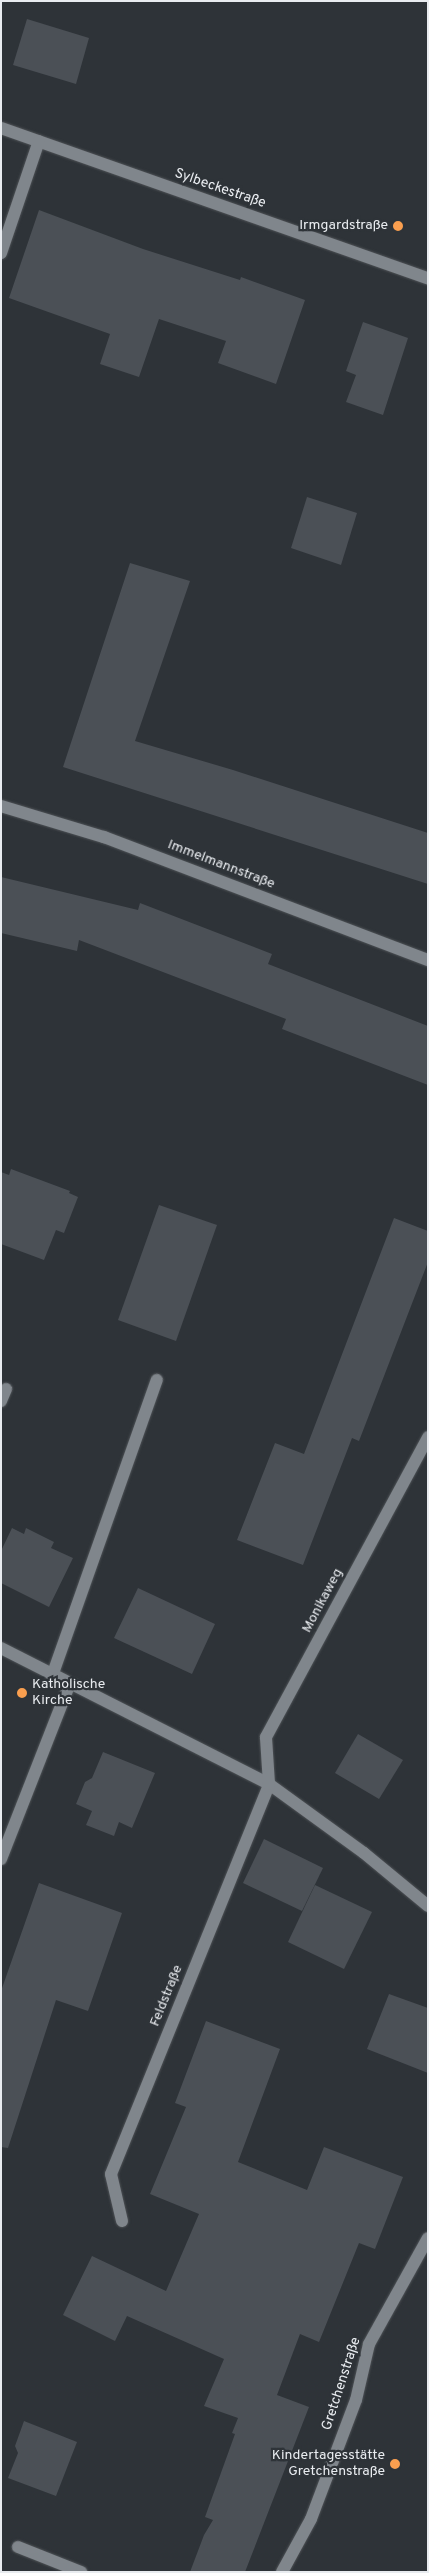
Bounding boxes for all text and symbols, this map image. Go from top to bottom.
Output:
street label: Sylbeckestraße [172,166,268,212]
place label: Irmgardstraße [299,218,388,234]
marker: Irmgardstraße [392,220,404,232]
street label: Immelmannstraße [165,837,277,893]
street label: Monikaweg [299,1566,347,1636]
place label: Katholische Kirche [32,1677,105,1710]
marker: Katholische Kirche [16,1687,28,1699]
street label: Feldstraße [147,1963,187,2029]
street label: Gretchenstraße [319,2335,365,2433]
place label: Kindertagesstätte Gretchenstraße [272,2448,385,2480]
marker: Kindertagesstätte Gretchenstraße [389,2458,401,2470]

